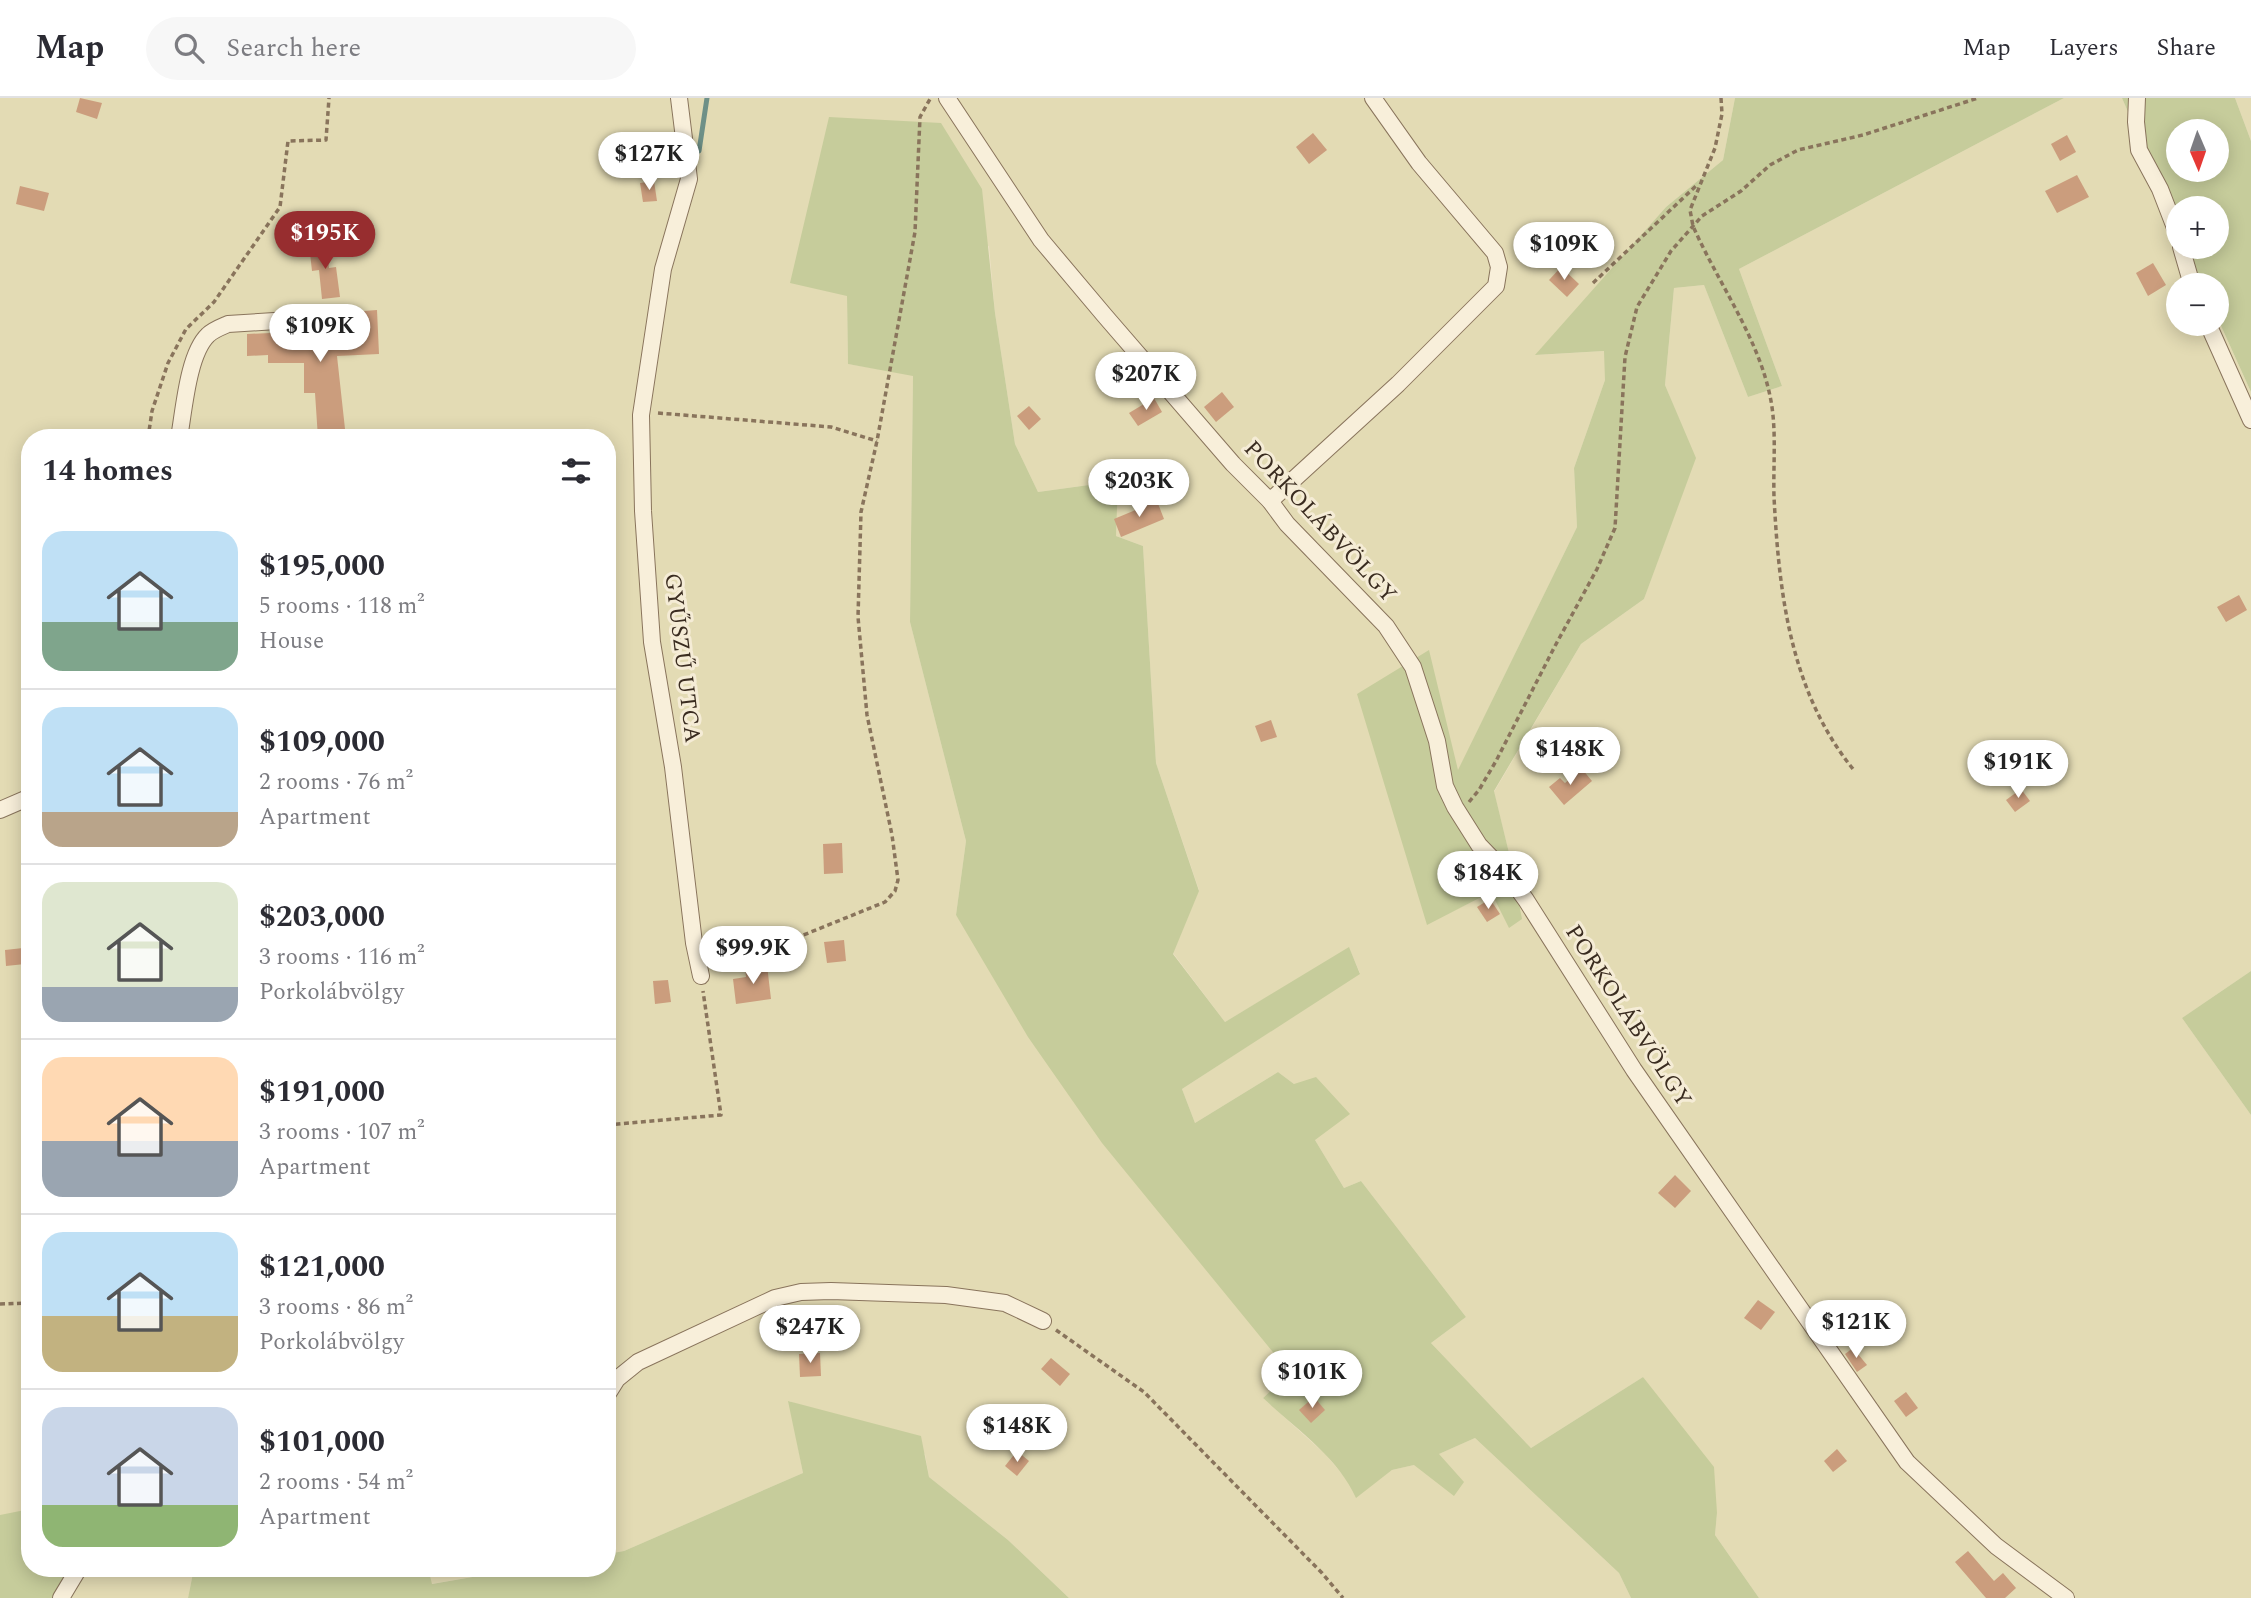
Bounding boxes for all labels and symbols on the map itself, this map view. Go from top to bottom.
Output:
north arrow [2166,119,2230,182]
pin: $127K [600,132,698,192]
pin: $195K [276,212,374,271]
pin: $109K [1515,222,1613,282]
pin: $109K [271,304,369,364]
pin: $207K [1097,352,1195,412]
street label: PORKOLÁBVÖLGY [1235,433,1405,611]
pin: $203K [1090,460,1188,519]
street label: GYŰSZŰ UTCA [654,571,710,745]
pin: $148K [1521,728,1619,787]
pin: $191K [1969,740,2067,800]
pin: $184K [1439,852,1537,911]
street label: PORKOLÁBVÖLGY [1556,918,1700,1114]
pin: $99.9K [696,926,810,986]
pin: $121K [1807,1300,1905,1360]
pin: $247K [761,1306,859,1365]
pin: $101K [1263,1350,1361,1410]
pin: $148K [968,1404,1066,1464]

